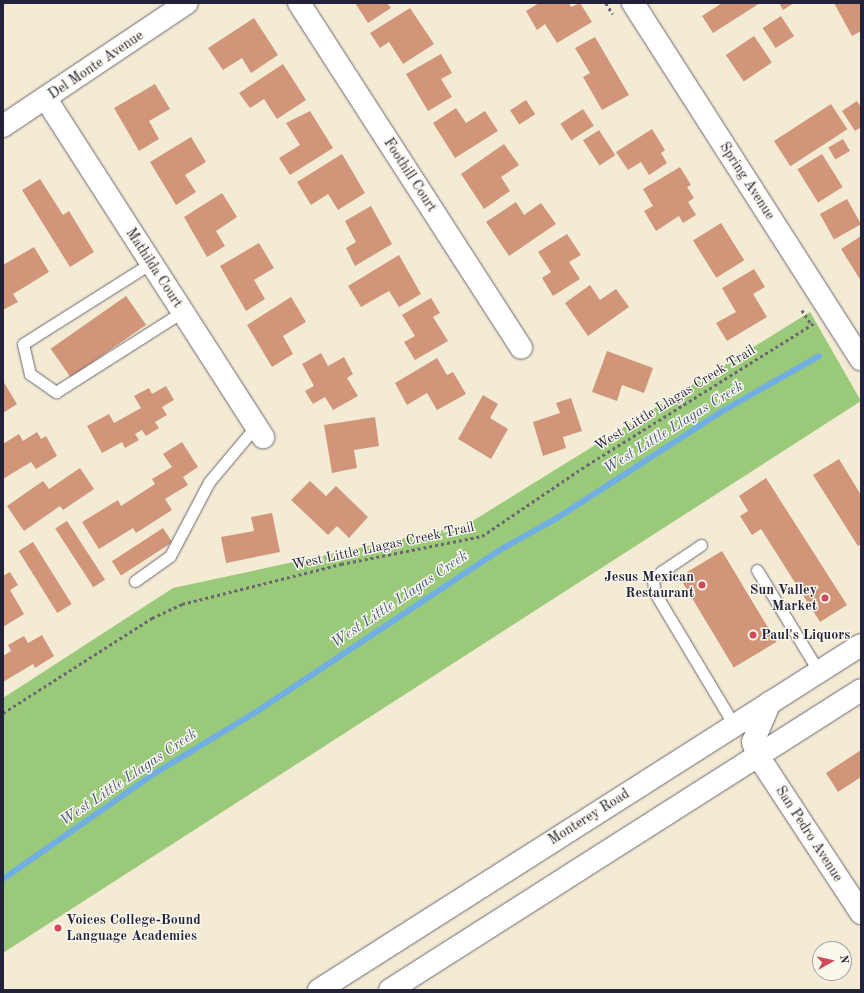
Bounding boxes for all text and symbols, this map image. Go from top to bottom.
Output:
street label: Del Monte Avenue [45,27,147,103]
street label: Foothill Court [380,135,440,215]
street label: Spring Avenue [716,139,778,223]
street label: Mathilda Court [122,225,186,311]
street label: West Little Llagas Creek Trail [592,342,758,454]
water label: West Little Llagas Creek [601,378,747,478]
street label: West Little Llagas Creek Trail [290,518,476,574]
water label: West Little Llagas Creek [328,547,472,653]
place label: Jesus Mexican Restaurant [604,569,694,602]
marker: Jesus Mexican Restaurant [697,580,707,590]
place label: Sun Valley Market [750,582,817,614]
marker: Sun Valley Market [820,593,830,603]
place label: Paul's Liquors [761,627,850,643]
marker: Paul's Liquors [748,630,758,640]
water label: West Little Llagas Creek [57,725,201,831]
street label: San Pedro Avenue [772,783,846,885]
street label: Monterey Road [545,785,633,849]
place label: Voices College-Bound Language Academies [66,912,201,944]
marker: Voices College-Bound Language Academies [53,923,63,933]
north arrow [812,941,852,981]
text: N [837,954,849,964]

